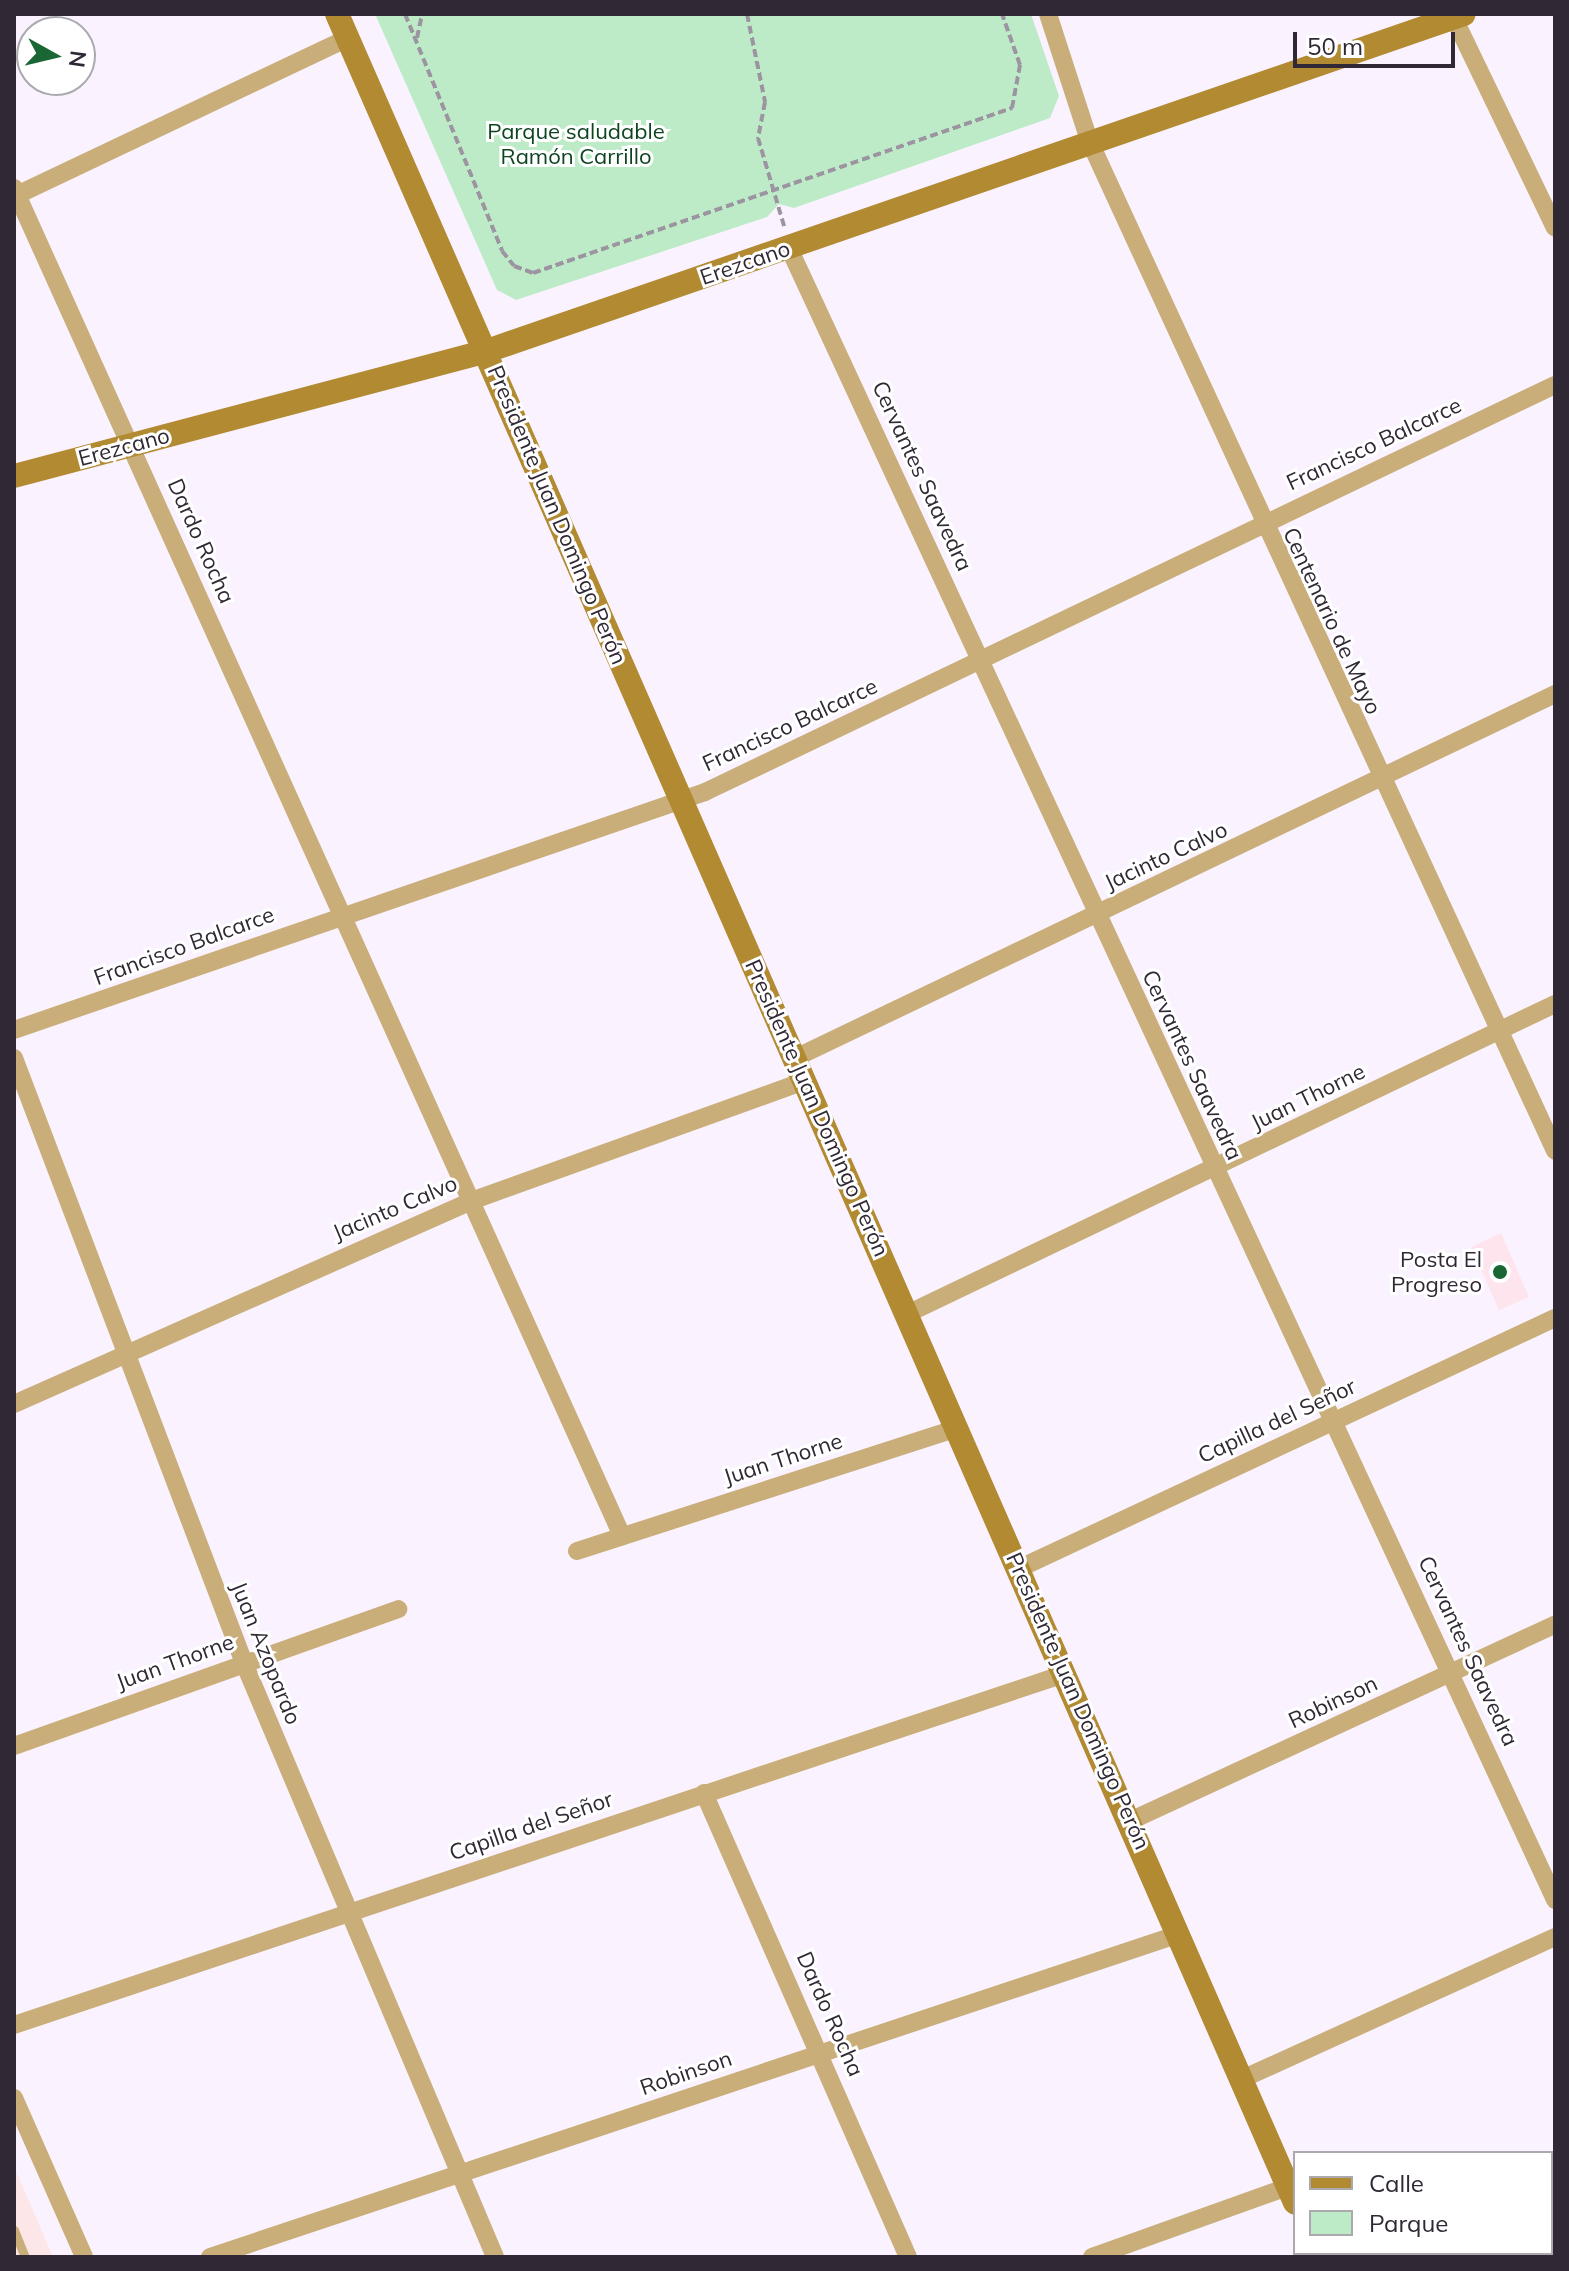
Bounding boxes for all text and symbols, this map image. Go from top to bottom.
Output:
north arrow [16,16,96,96]
scale bar [1297,16,1459,66]
text: 50 m [1307,31,1363,61]
text: N [63,49,93,69]
park label: Parque saludable Ramón Carrillo [487,118,665,170]
street label: Erezcano [697,235,793,291]
street label: Presidente Juan Domingo Perón [482,362,632,668]
street label: Cervantes Saavedra [866,377,978,575]
street label: Francisco Balcarce [1282,392,1466,496]
street label: Erezcano [75,422,173,472]
street label: Dardo Rocha [162,475,240,607]
street label: Centenario de Mayo [1277,523,1387,719]
street label: Francisco Balcarce [698,673,882,777]
street label: Jacinto Calvo [1100,816,1232,896]
street label: Francisco Balcarce [90,901,278,991]
street label: Presidente Juan Domingo Perón [739,955,895,1261]
street label: Cervantes Saavedra [1136,966,1248,1164]
street label: Juan Thorne [1247,1058,1369,1136]
street label: Jacinto Calvo [329,1170,461,1246]
place label: Posta El Progreso [1391,1246,1482,1298]
marker: Posta El Progreso [1489,1261,1511,1283]
street label: Capilla del Señor [1194,1373,1360,1469]
street label: Juan Thorne [720,1427,846,1491]
street label: Presidente Juan Domingo Perón [1000,1548,1156,1854]
street label: Cervantes Saavedra [1412,1552,1524,1750]
street label: Juan Azopardo [225,1578,307,1728]
street label: Juan Thorne [113,1629,237,1695]
street label: Robinson [1284,1670,1382,1734]
street label: Capilla del Señor [446,1786,616,1866]
street label: Dardo Rocha [791,1948,869,2080]
street label: Robinson [637,2045,735,2101]
legend [1293,2151,1553,2255]
text: Calle [1369,2168,1424,2198]
text: Parque [1369,2208,1448,2238]

